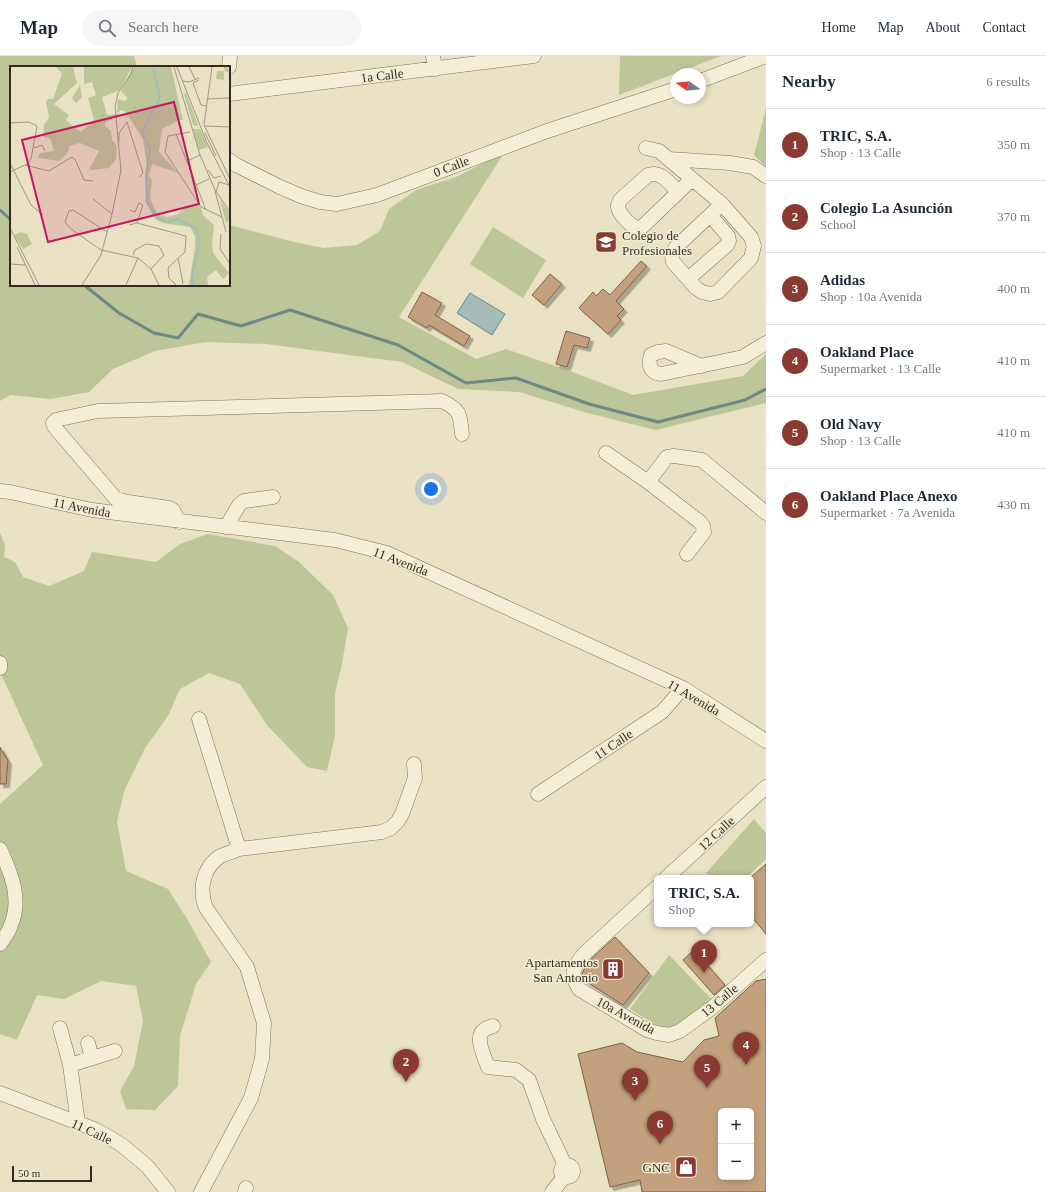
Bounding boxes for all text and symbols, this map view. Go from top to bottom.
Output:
search box [82,10,362,46]
text: Map [20,17,58,38]
icon: search [96,17,118,39]
text: Search here [128,19,198,35]
text: Home [822,20,856,35]
text: Map [878,20,903,35]
text: About [925,20,960,35]
text: Contact [982,20,1026,35]
street label: 1a Calle [360,65,405,86]
inset map [10,66,230,286]
north arrow [670,68,706,104]
text: Nearby [782,72,836,91]
text: 6 results [986,74,1030,89]
text: TRIC, S.A. [820,128,892,144]
text: 1 [792,137,798,152]
text: 350 m [997,137,1030,152]
text: Shop · 13 Calle [820,145,901,160]
street label: 0 Calle [431,153,471,180]
text: Colegio La Asunción [820,200,953,216]
text: 2 [792,209,798,224]
text: 370 m [997,209,1030,224]
text: School [820,217,856,232]
place label: Colegio de Profesionales [622,228,692,258]
school or university icon: Colegio de Profesionales [593,229,619,255]
text: Adidas [820,272,865,288]
text: 3 [792,281,798,296]
text: 400 m [997,281,1030,296]
text: Shop · 10a Avenida [820,289,922,304]
text: Oakland Place [820,344,914,360]
text: 4 [792,353,798,368]
text: 410 m [997,353,1030,368]
text: Supermarket · 13 Calle [820,361,941,376]
text: Old Navy [820,416,881,432]
text: 5 [792,425,798,440]
text: 410 m [997,425,1030,440]
text: Shop · 13 Calle [820,433,901,448]
your location [421,479,441,499]
text: Oakland Place Anexo [820,488,958,504]
street label: 11 Avenida [52,495,112,520]
text: 6 [792,497,798,512]
text: 430 m [997,497,1030,512]
text: Supermarket · 7a Avenida [820,505,955,520]
street label: 11 Avenida [371,544,431,579]
street label: 11 Avenida [665,676,723,719]
street label: 11 Calle [591,726,636,763]
street label: 12 Calle [695,813,738,854]
popup [654,875,754,927]
text: TRIC, S.A. [668,885,740,901]
text: Shop [668,902,695,917]
pin: 1 [691,940,717,973]
place label: Apartamentos San Antonio [525,955,598,985]
building icon: Apartamentos San Antonio [600,956,626,982]
street label: 13 Calle [698,980,741,1020]
street label: 10a Avenida [594,994,658,1037]
pin: 4 [733,1032,759,1065]
pin: 2 [393,1049,419,1082]
pin: 5 [694,1055,720,1088]
pin: 3 [622,1068,648,1101]
map controls [718,1108,754,1180]
button: + [718,1108,754,1144]
pin: 6 [647,1111,673,1144]
street label: 11 Calle [69,1116,115,1147]
button: − [718,1144,754,1180]
shop icon: GNC [673,1154,699,1180]
place label: GNC [643,1160,670,1175]
scale bar [12,1164,92,1183]
text: 50 m [18,1167,40,1179]

